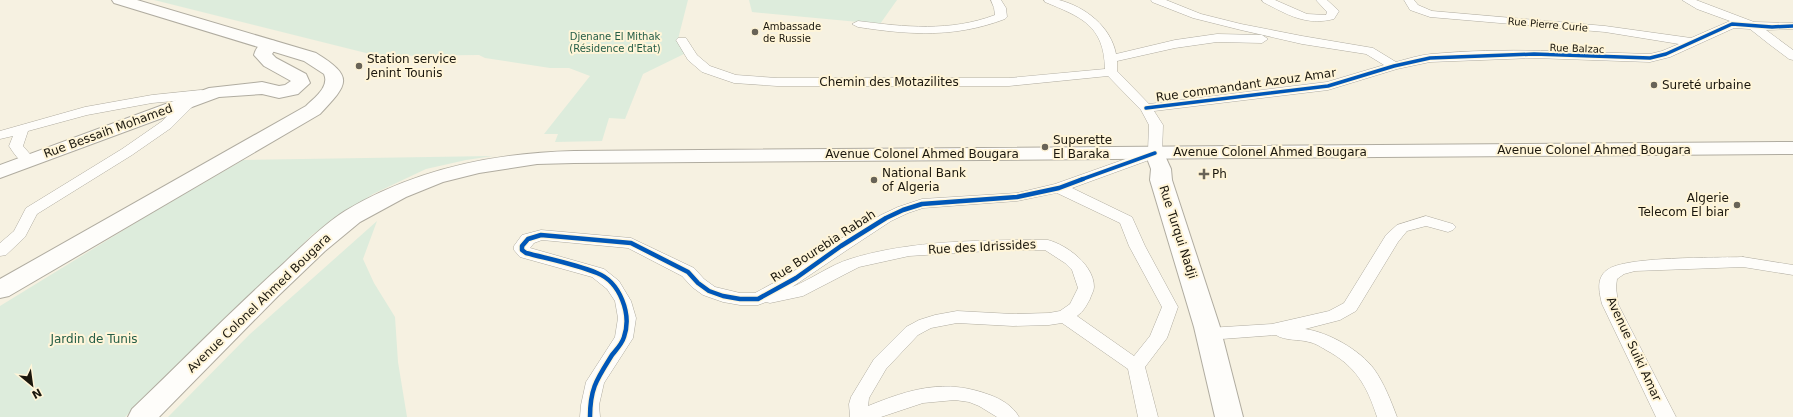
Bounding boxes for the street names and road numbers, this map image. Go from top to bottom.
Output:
street label: Rue Pierre Curie [1507,16,1589,33]
street label: Rue Balzac [1549,42,1605,55]
street label: Rue commandant Azouz Amar [1155,65,1337,105]
street label: Chemin des Motazilites [819,75,959,89]
street label: Rue Bessaih Mohamed [42,101,174,161]
street label: Avenue Colonel Ahmed Bougara [1497,143,1691,157]
street label: Avenue Colonel Ahmed Bougara [1173,145,1367,159]
street label: Avenue Colonel Ahmed Bougara [825,147,1019,161]
street label: Rue Turqui Nadji [1156,184,1200,280]
street label: Rue Bourebia Rabah [768,207,878,285]
street label: Avenue Colonel Ahmed Bougara [184,231,334,375]
street label: Rue des Idrissides [928,237,1036,257]
street label: Avenue Suiki Amar [1604,295,1664,403]

